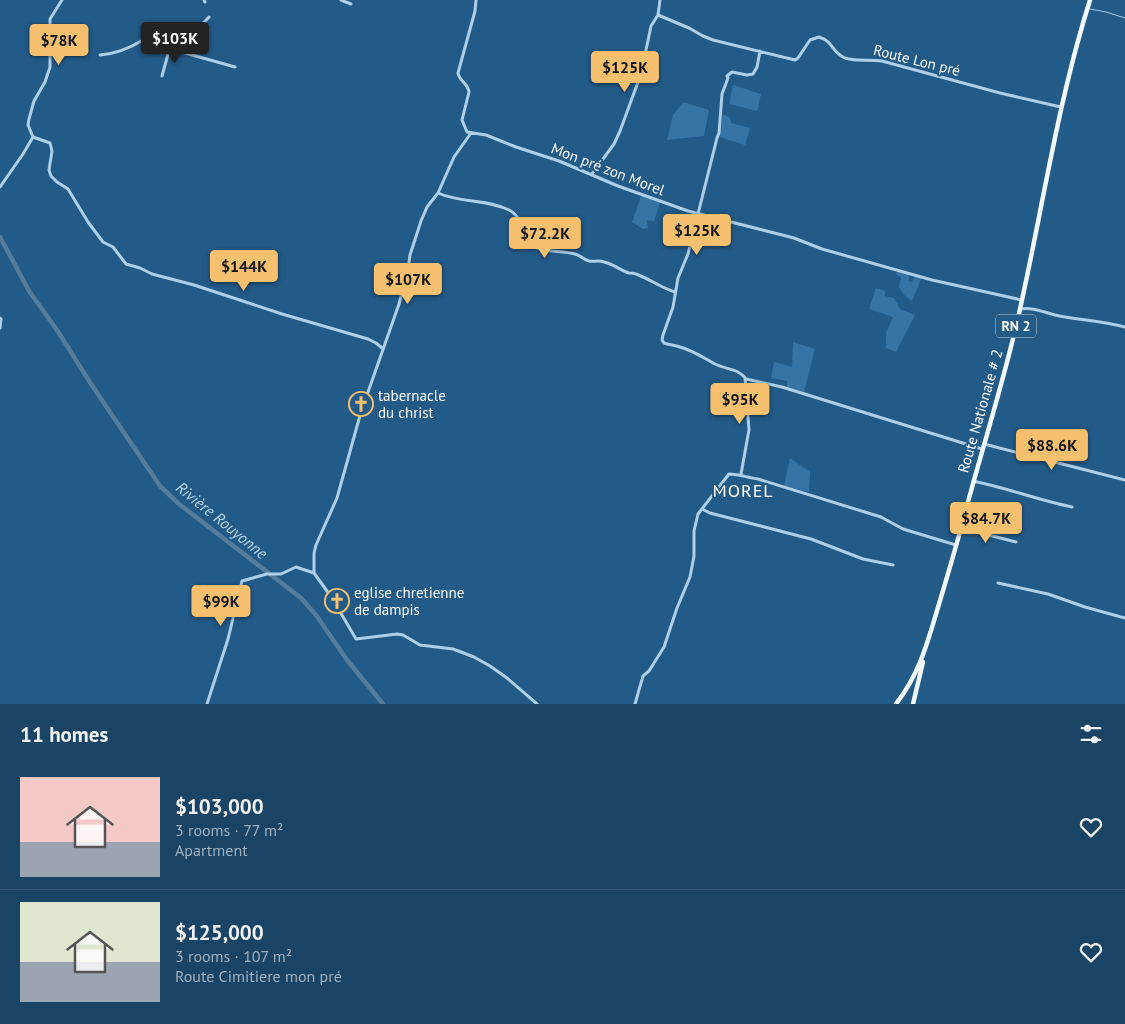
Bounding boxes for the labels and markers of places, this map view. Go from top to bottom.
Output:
pin: $103K [140,22,210,64]
pin: $78K [29,23,89,66]
pin: $125K [590,51,660,93]
pin: $125K [662,214,732,256]
pin: $72.2K [504,216,586,259]
pin: $144K [209,250,279,292]
pin: $107K [373,262,443,305]
pin: $95K [710,382,770,425]
place label: tabernacle du christ [378,386,446,422]
church icon: tabernacle du christ [348,391,374,417]
pin: $88.6K [1011,428,1093,471]
pin: $84.7K [945,502,1027,544]
place label: eglise chretienne de dampis [354,583,464,619]
pin: $99K [191,584,251,627]
church icon: eglise chretienne de dampis [324,588,350,614]

